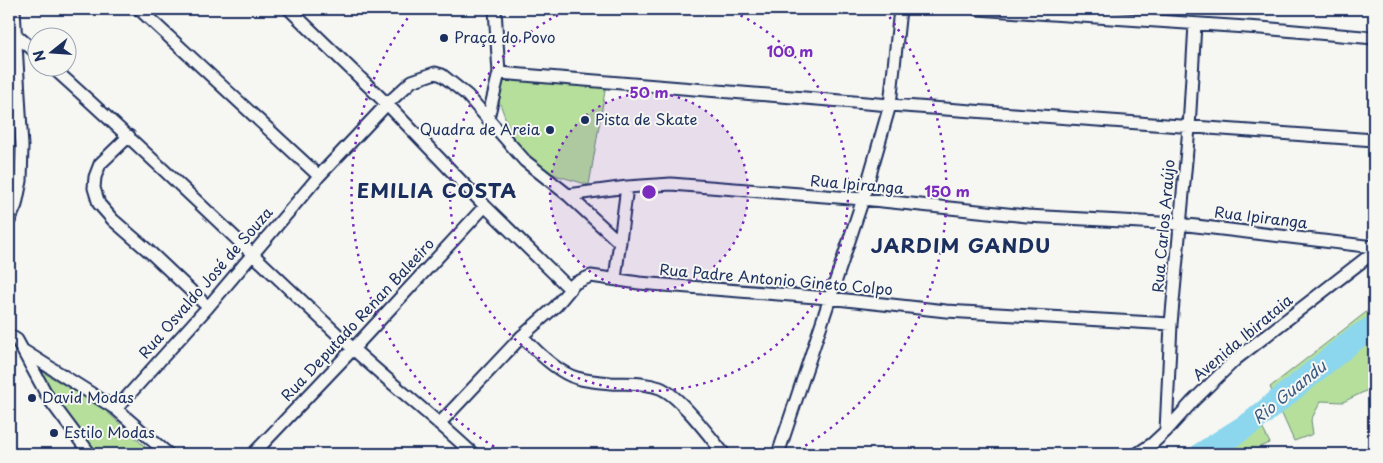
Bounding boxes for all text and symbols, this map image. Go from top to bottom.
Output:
place label: Praça do Povo [454,25,555,48]
north arrow [28,28,78,78]
marker: Praça do Povo [438,32,450,44]
text: 100 m [767,39,813,62]
text: N [27,48,51,64]
text: 50 m [630,80,668,103]
place label: Pista de Skate [595,107,698,130]
marker: Pista de Skate [579,114,591,126]
place label: Quadra de Areia [420,117,541,140]
marker: Quadra de Areia [544,124,556,136]
street label: Rua Carlos Araújo [1145,158,1180,293]
street label: Rua Ipiranga [809,168,905,199]
district label: EMILIA COSTA [357,175,517,205]
text: 150 m [924,179,970,202]
centre of rings [640,183,658,201]
street label: Rua Ipiranga [1213,199,1309,234]
street label: Rua Osvaldo José de Souza [132,201,278,363]
district label: JARDIM GANDU [871,230,1051,260]
street label: Rua Deputado Renan Baleeiro [275,232,439,406]
street label: Rua Padre Antonio Gineto Colpo [659,257,894,300]
street label: Avenida Ibirataia [1187,288,1297,386]
water label: Rio Guandu [1246,353,1332,429]
place label: David Modas [42,385,134,408]
marker: David Modas [26,392,38,404]
place label: Estilo Modas [64,420,155,443]
marker: Estilo Modas [48,427,60,439]

